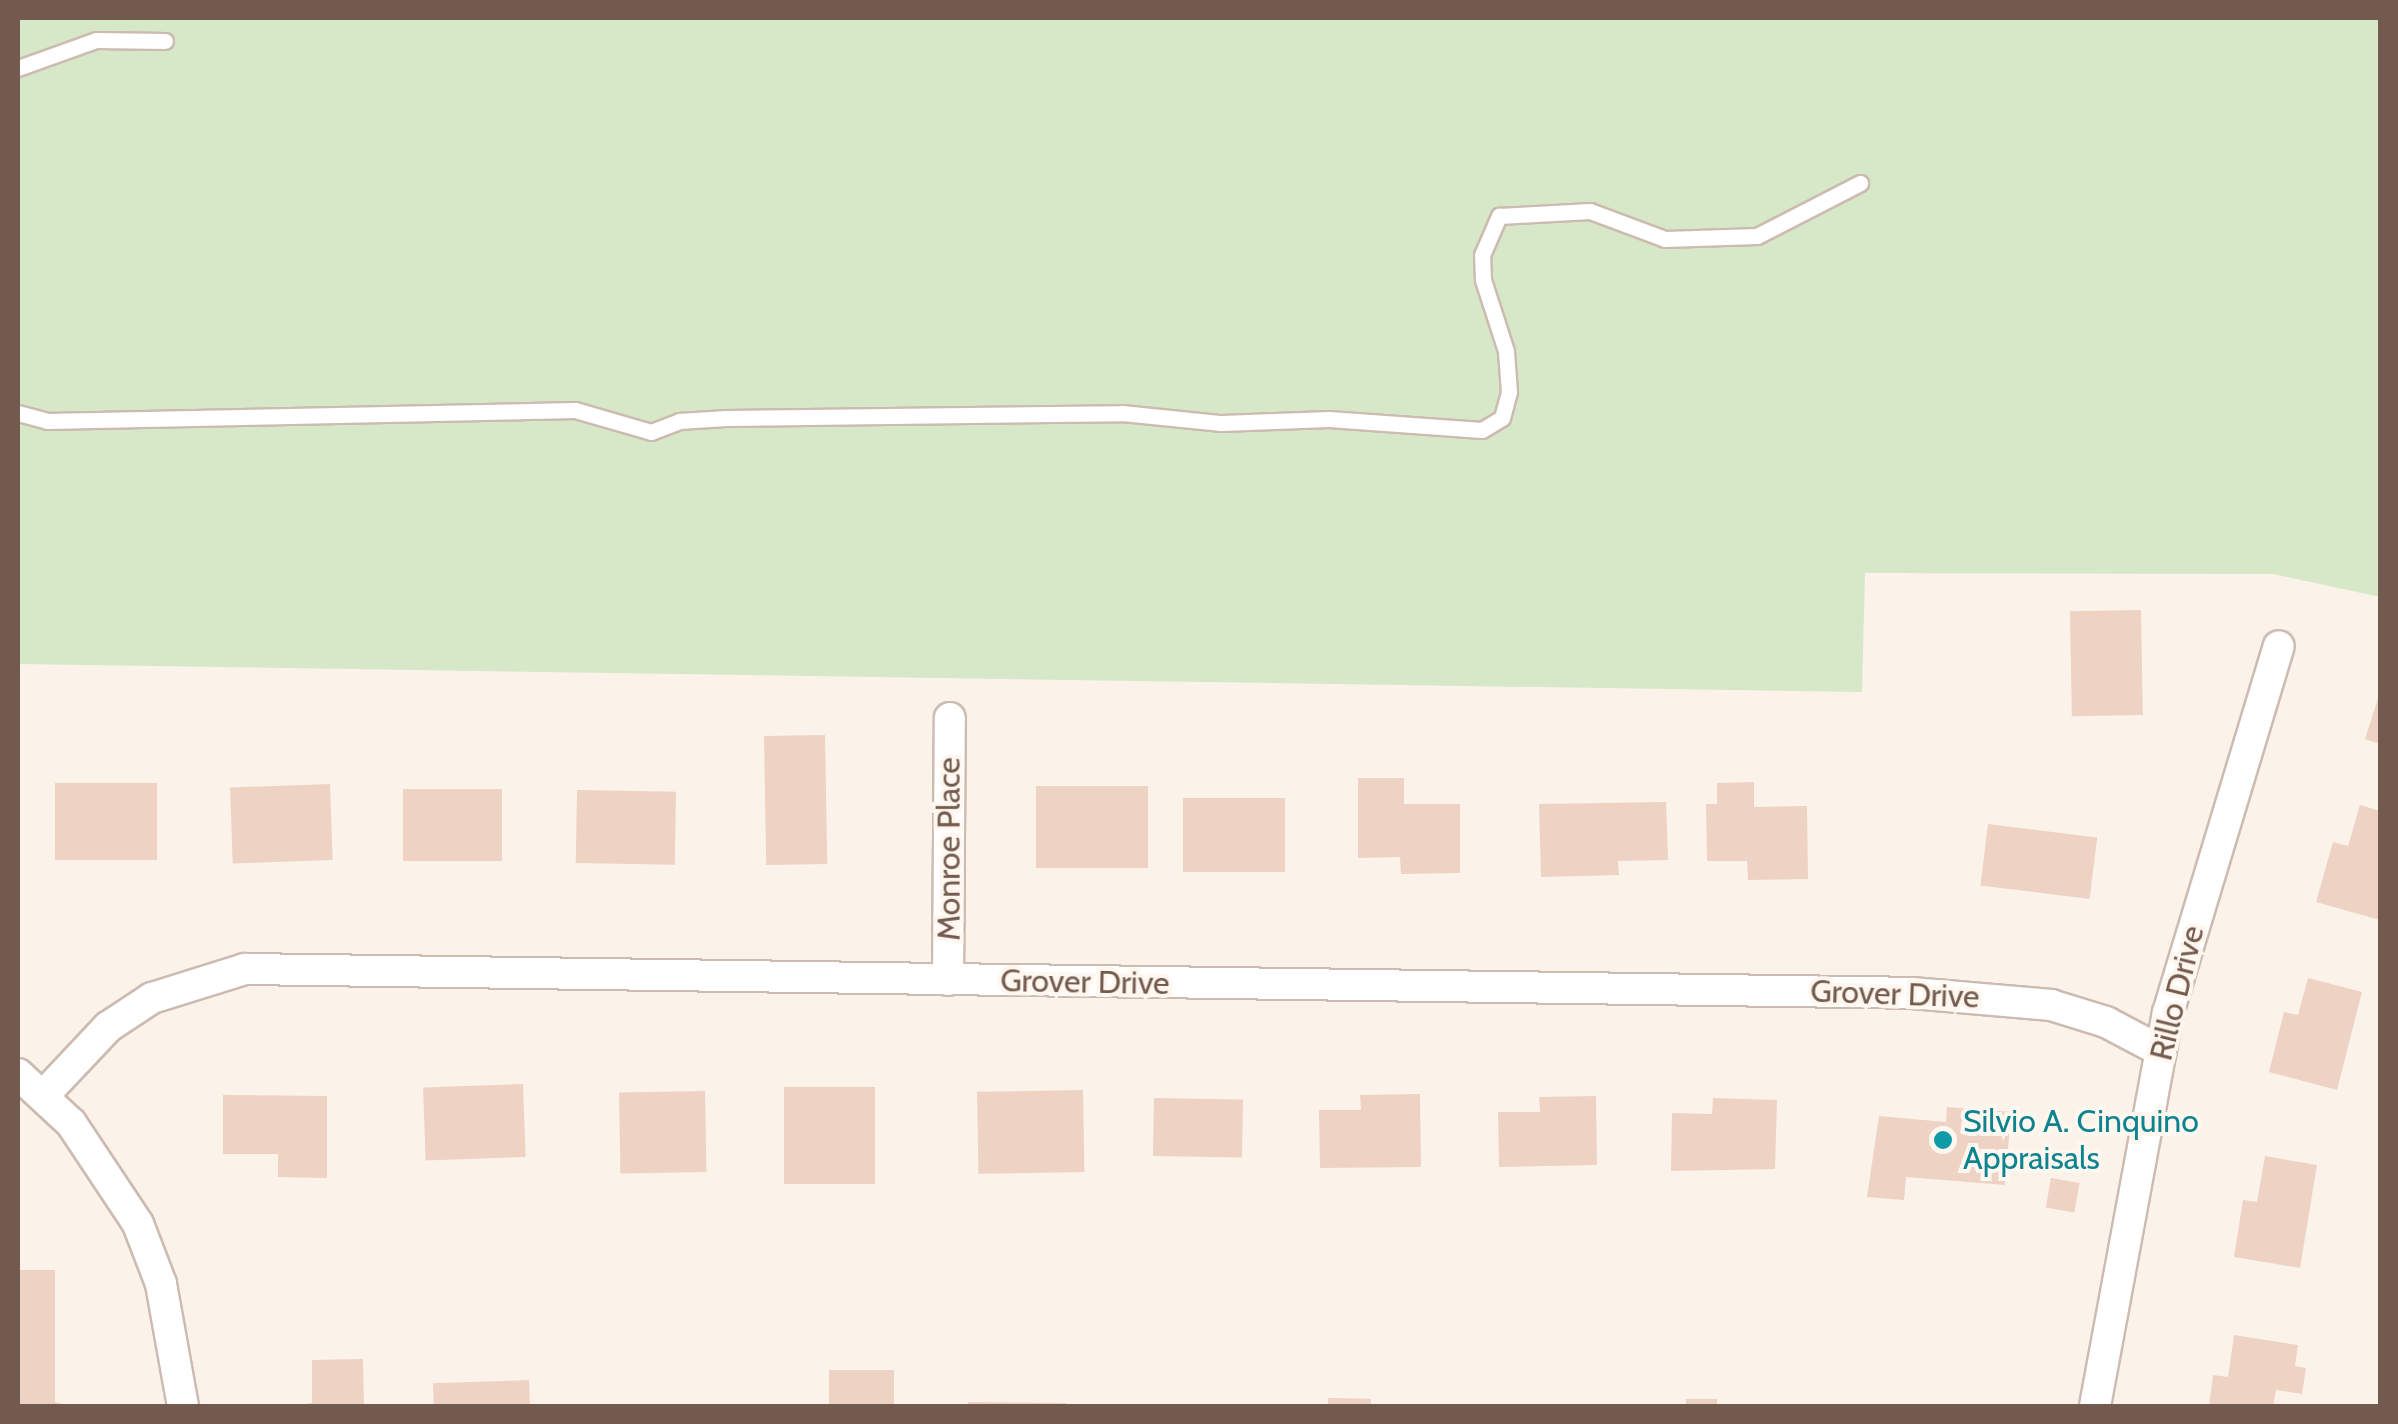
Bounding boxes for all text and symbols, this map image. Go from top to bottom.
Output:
street label: Monroe Place [930,757,968,941]
street label: Rillo Drive [2142,922,2212,1064]
street label: Grover Drive [1000,961,1170,1003]
street label: Grover Drive [1810,972,1980,1016]
place label: Silvio A. Cinquino Appraisals [1963,1103,2199,1178]
marker: Silvio A. Cinquino Appraisals [1932,1129,1954,1151]

